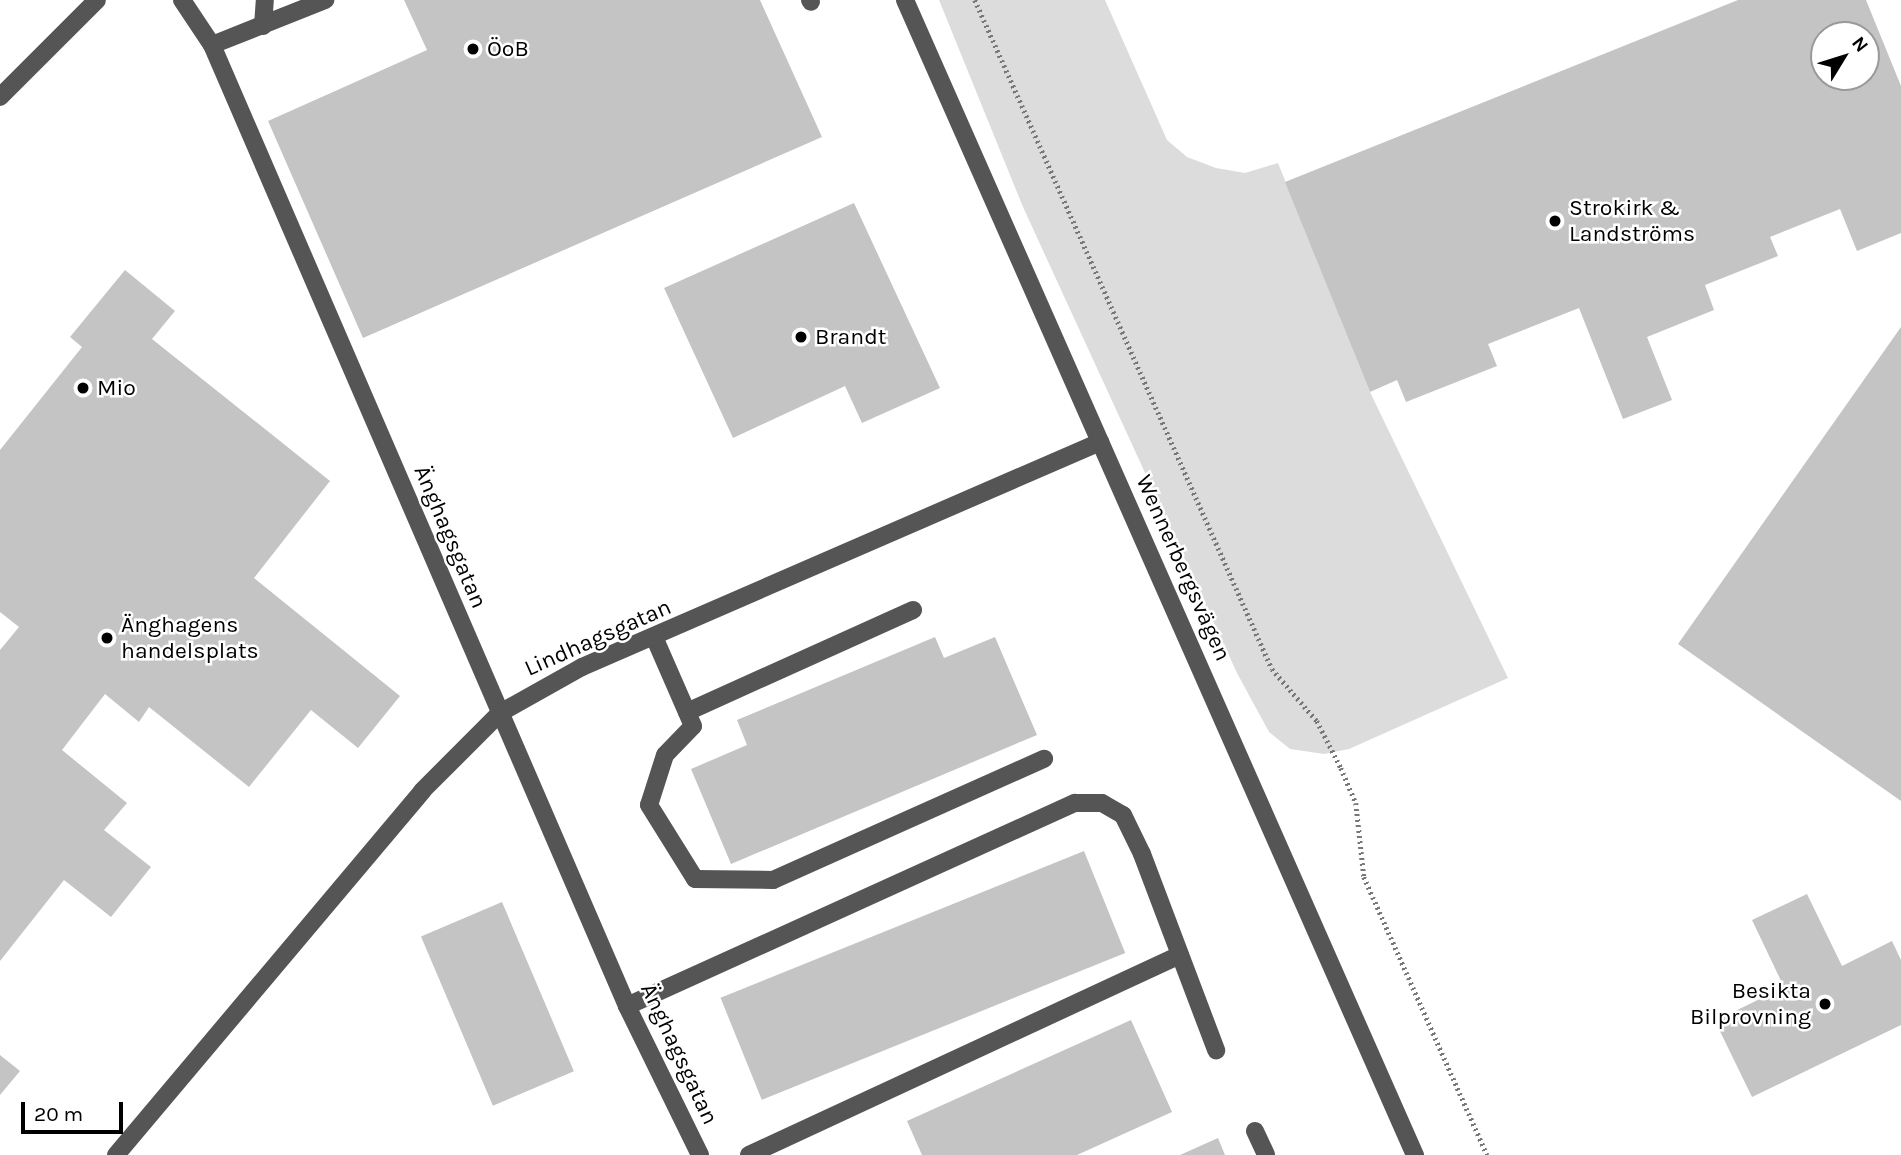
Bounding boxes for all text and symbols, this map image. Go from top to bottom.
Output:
north arrow [1810,21,1880,91]
text: N [1847,32,1873,56]
place label: ÖoB [487,35,529,63]
marker: ÖoB [465,41,481,57]
place label: Strokirk & Landströms [1569,194,1695,248]
marker: Strokirk & Landströms [1547,213,1563,229]
place label: Brandt [815,323,886,351]
marker: Brandt [793,329,809,345]
place label: Mio [97,374,136,402]
marker: Mio [75,380,91,396]
street label: Änghagsgatan [407,461,493,613]
street label: Wennerbergsvägen [1130,471,1236,665]
street label: Lindhagsgatan [520,593,676,683]
place label: Änghagens handelsplats [121,611,259,665]
marker: Änghagens handelsplats [99,630,115,646]
place label: Besikta Bilprovning [1690,977,1811,1031]
street label: Änghagsgatan [634,979,724,1129]
marker: Besikta Bilprovning [1817,996,1833,1012]
scale bar [24,1088,126,1132]
text: 20 m [34,1102,83,1126]

